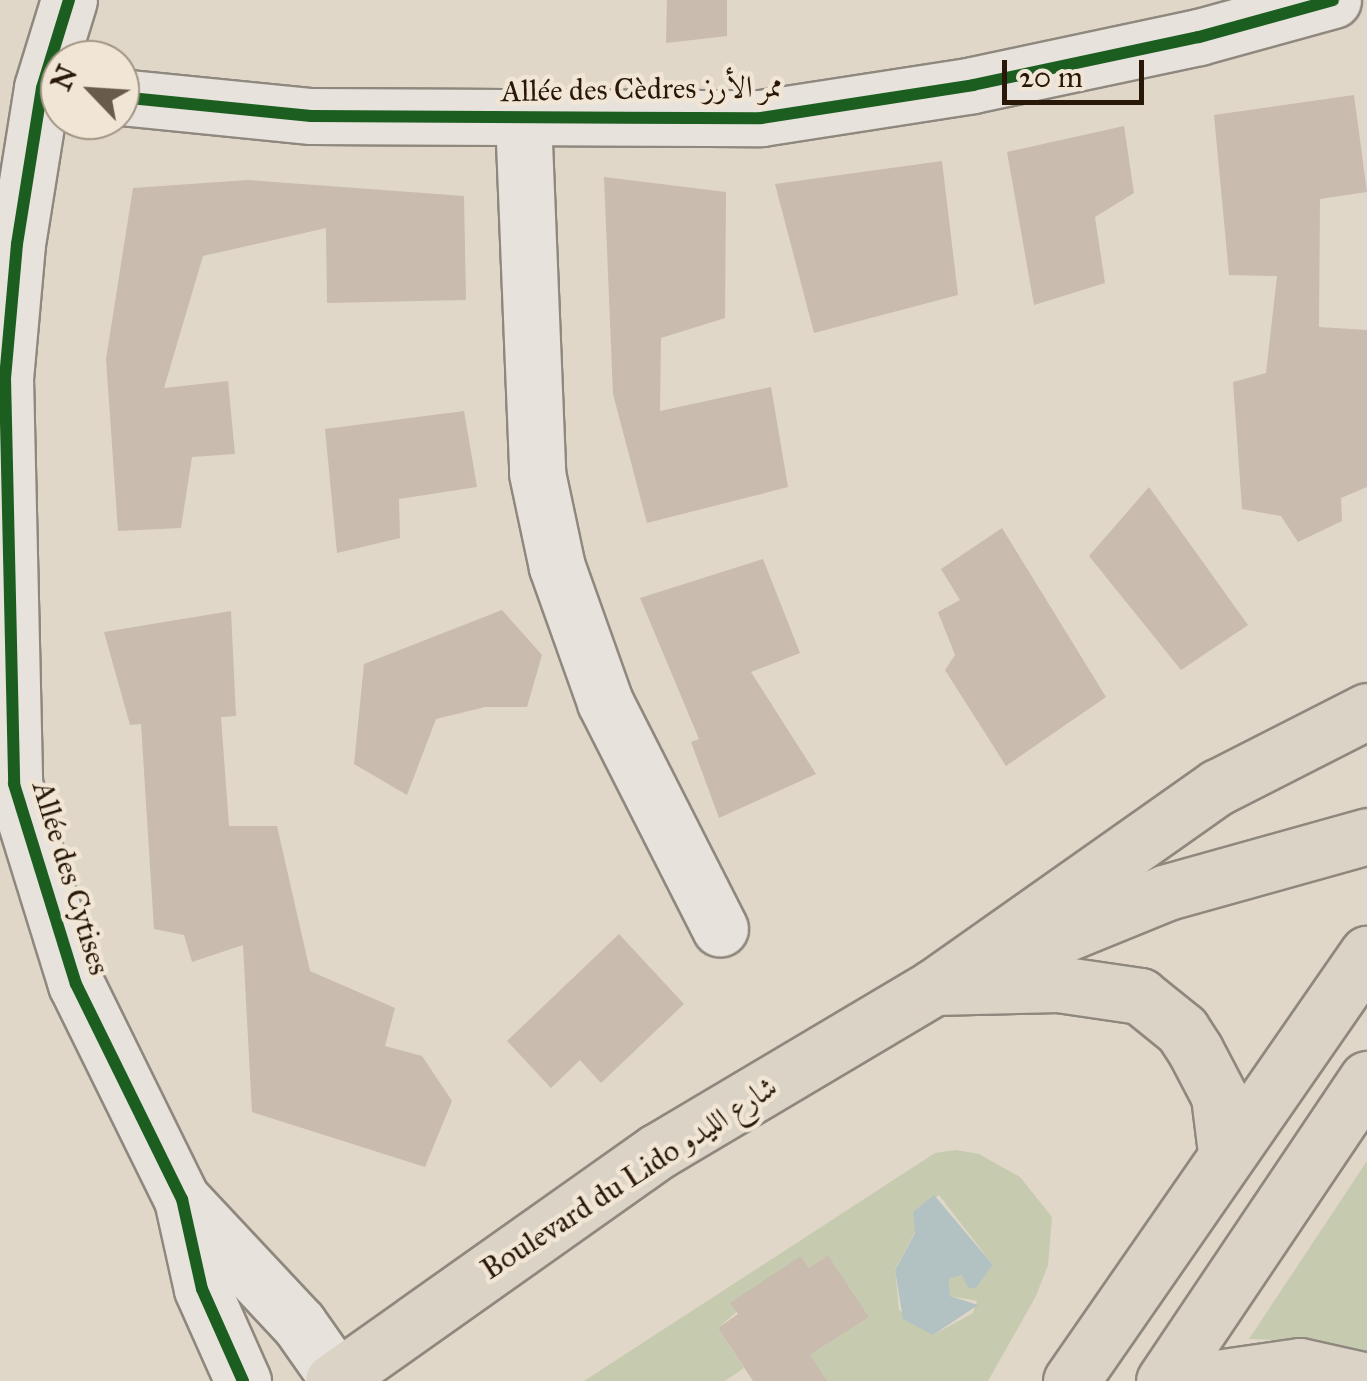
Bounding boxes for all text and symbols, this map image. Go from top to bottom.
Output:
north arrow [40,40,140,140]
scale bar [1007,40,1150,102]
text: 20 m [1019,59,1083,95]
text: N [43,60,85,96]
street label: Allée des Cèdres ممر الأرز [501,69,783,109]
street label: Allée des Cytises [24,777,118,979]
street label: Boulevard du Lido شارع الليدو [474,1069,784,1287]

